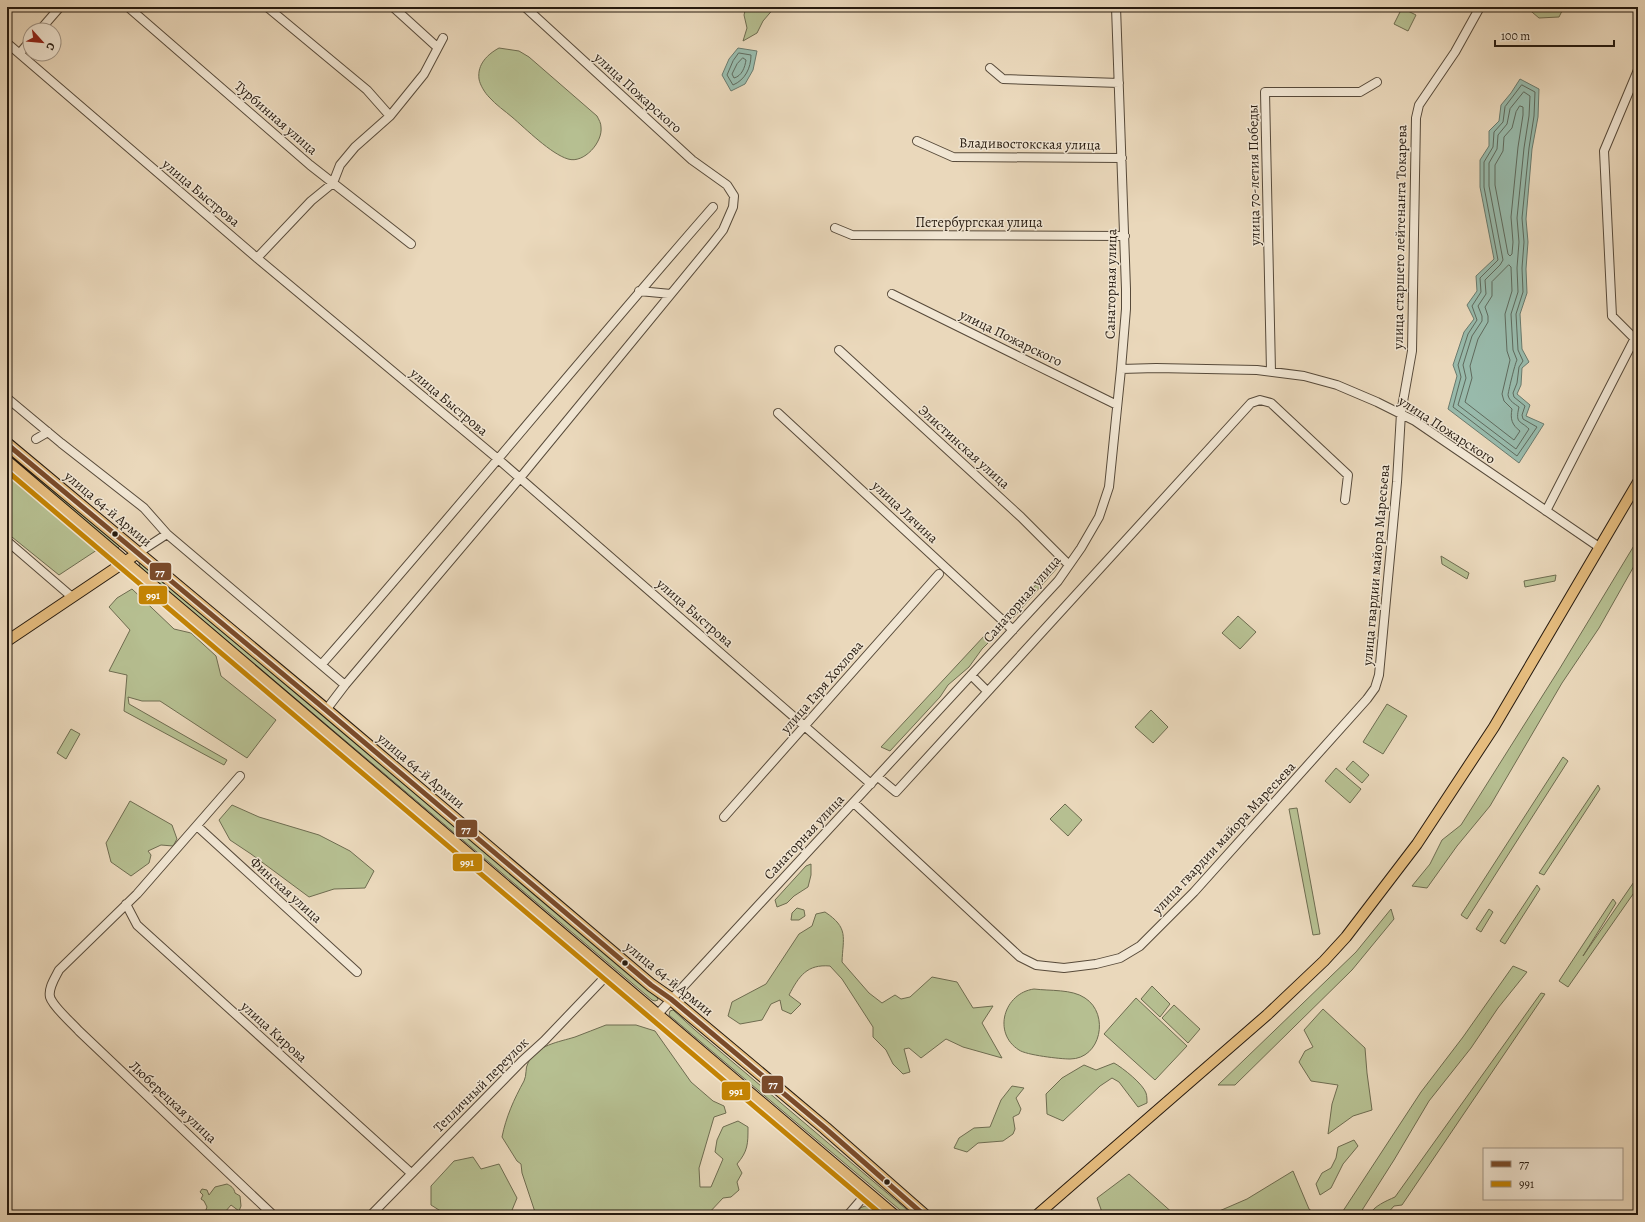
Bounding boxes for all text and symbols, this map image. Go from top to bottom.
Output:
north arrow [22,22,62,62]
scale bar [1495,22,1614,48]
text: 100 m [1501,28,1530,44]
text: С [42,40,59,53]
street label: улица Пожарского [589,48,686,138]
street label: Турбинная улица [230,77,322,160]
street label: улица 70-летия Победы [1243,104,1265,247]
street label: улица старшего лейтенанта Токарева [1389,124,1411,350]
street label: Владивостокская улица [959,133,1102,155]
street label: улица Быстрова [157,154,244,231]
street label: Петербургская улица [915,213,1043,232]
street label: Санаторная улица [1101,228,1121,339]
street label: улица Пожарского [956,304,1066,371]
street label: улица Быстрова [405,363,492,440]
street label: улица Пожарского [1394,391,1499,468]
street label: Элистинская улица [914,401,1014,494]
street label: улица гвардии майора Маресьева [1358,463,1394,668]
street label: улица 64-й Армии [60,466,156,551]
street label: улица Лячина [867,476,943,548]
unlabelled marker [110,529,120,539]
street label: Санаторная улица [979,551,1066,647]
line badge: 77 [149,562,172,581]
text: 77 [155,565,165,580]
street label: улица Быстрова [652,574,738,652]
line badge: 991 [138,585,168,605]
text: 991 [146,588,160,603]
street label: улица Гаря Хохлова [776,636,868,738]
street label: улица 64-й Армии [373,728,469,813]
street label: улица гвардии майора Маресьева [1147,757,1300,919]
street label: Санаторная улица [759,790,849,884]
line badge: 77 [455,819,478,838]
text: 77 [461,822,471,837]
street label: Финская улица [246,852,327,928]
line badge: 991 [452,853,483,872]
text: 991 [460,855,474,870]
street label: улица 64-й Армии [620,937,717,1021]
unlabelled marker [620,958,630,968]
street label: улица Кирова [236,996,312,1067]
street label: Тепличный переулок [429,1033,533,1137]
street label: Люберецкая улица [125,1056,221,1148]
line badge: 77 [761,1075,784,1094]
text: 77 [768,1077,778,1092]
line badge: 991 [721,1081,751,1101]
text: 991 [729,1084,743,1099]
legend [1483,1148,1623,1200]
text: 77 [1519,1156,1530,1172]
text: 991 [1519,1176,1534,1192]
unlabelled marker [882,1177,892,1187]

